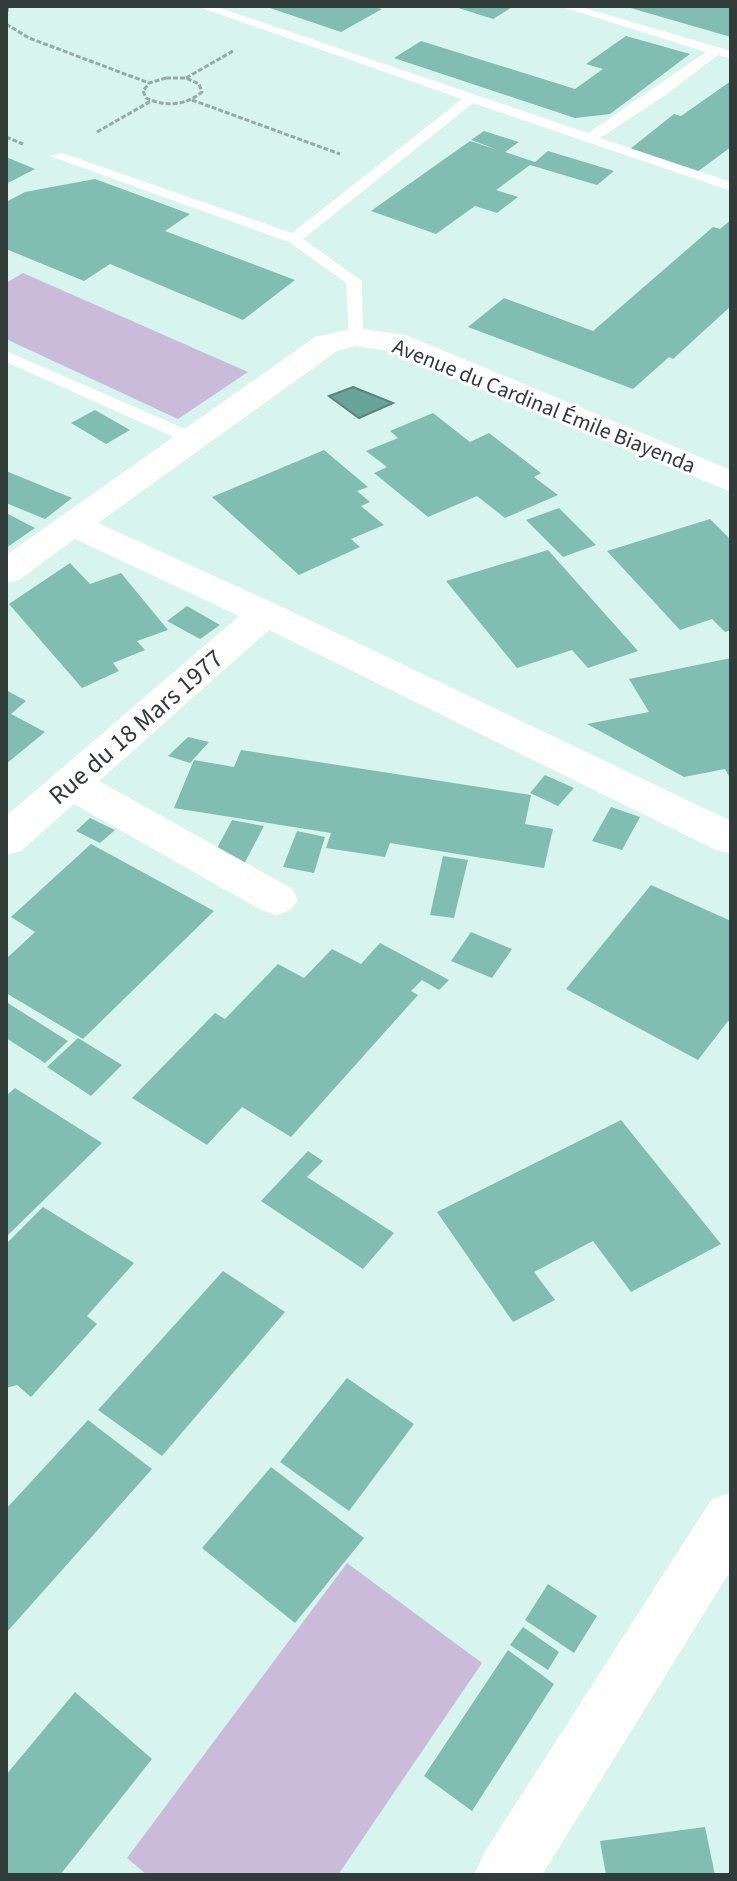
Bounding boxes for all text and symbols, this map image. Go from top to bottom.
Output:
street label: Avenue du Cardinal Émile Biayenda [388,330,700,482]
street label: Rue du 18 Mars 1977 [41,641,231,813]

